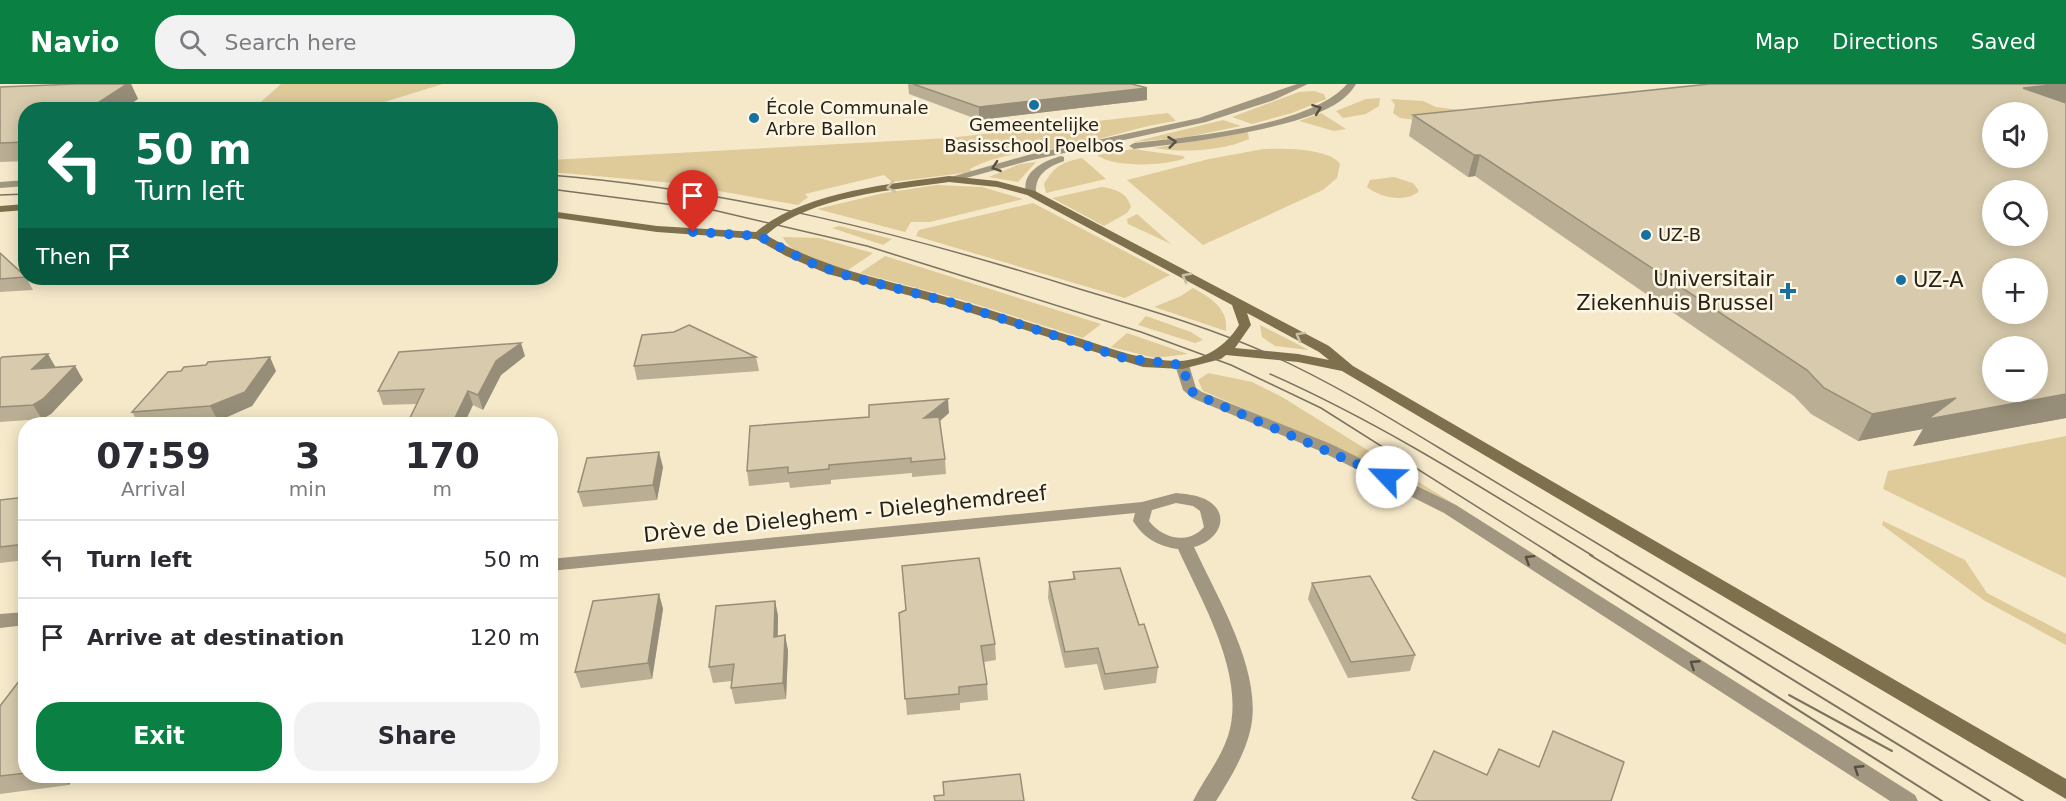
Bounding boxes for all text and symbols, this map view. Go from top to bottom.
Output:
search box [155,15,575,69]
text: Navio [30,26,119,59]
icon: search [176,26,209,59]
text: Search here [224,30,357,55]
text: Map [1755,30,1799,54]
text: Directions [1832,30,1938,54]
text: Saved [1971,30,2036,54]
place label: École Communale Arbre Ballon [766,97,929,139]
marker: Gemeentelijke Basisschool Poelbos [1027,98,1041,112]
map controls [1982,102,2048,402]
button: sound [1982,102,2048,168]
one-way arrow [1310,104,1321,116]
marker: École Communale Arbre Ballon [747,111,761,125]
place label: Gemeentelijke Basisschool Poelbos [944,114,1124,156]
text: 50 m [135,125,252,174]
icon: left [36,126,114,204]
one-way arrow [1167,136,1176,148]
one-way arrow [991,160,1002,173]
pin [667,170,718,232]
text: Turn left [135,175,245,206]
icon: arrive [676,179,709,212]
one-way arrow [886,180,896,193]
button: search [1982,180,2048,246]
place label: UZ-B [1658,224,1701,245]
marker: UZ-B [1639,228,1653,242]
icon: arrive [103,240,136,273]
text: Then [36,244,91,269]
button: + [1982,258,2048,324]
place label: Universitair Ziekenhuis Brussel [1576,267,1774,315]
place label: UZ-A [1913,268,1964,292]
one-way arrow [1182,273,1193,284]
marker: UZ-A [1894,273,1908,287]
marker: Universitair Ziekenhuis Brussel [1779,282,1797,300]
one-way arrow [1296,332,1306,343]
button: − [1982,336,2048,402]
text: 07:59 [96,435,211,476]
text: 3 [295,435,320,476]
text: 170 [405,435,480,476]
position arrow [1355,445,1419,509]
text: Arrival [121,477,186,501]
text: min [289,477,327,501]
text: m [433,477,452,501]
street label: Drève de Dieleghem - Dieleghemdreef [642,481,1048,547]
icon: left [36,543,69,576]
text: Turn left [87,547,192,572]
text: 50 m [484,547,540,572]
one-way arrow [1525,555,1535,567]
icon: arrive [36,621,69,654]
text: Arrive at destination [87,625,344,650]
text: 120 m [470,625,540,650]
one-way arrow [1689,661,1700,672]
button: Exit [36,702,282,771]
button: Share [294,702,540,771]
one-way arrow [1854,765,1864,777]

